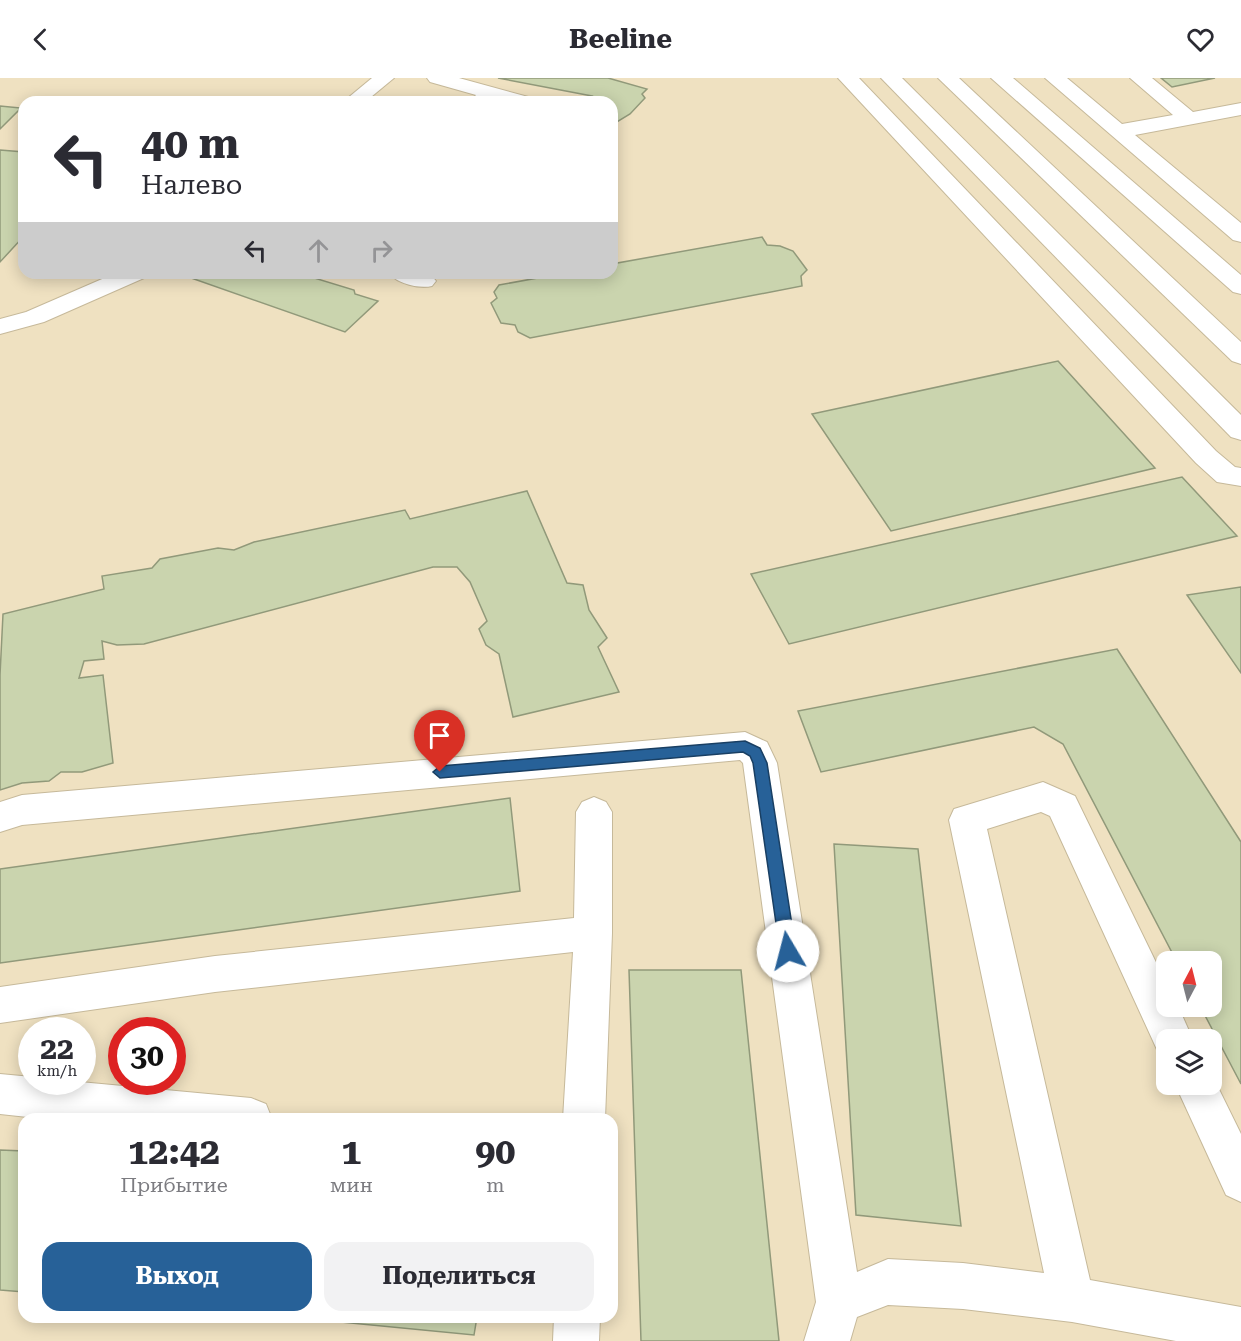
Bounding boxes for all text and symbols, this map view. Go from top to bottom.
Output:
icon: back [24,23,57,56]
text: Beeline [569,23,672,55]
icon: heart [1184,23,1217,56]
text: 40 m [141,119,239,168]
icon: left [42,120,120,198]
text: Налево [141,169,242,201]
icon: left [239,234,272,267]
icon: ahead [302,234,335,267]
icon: right [365,234,398,267]
pin [414,710,465,772]
icon: arrive [423,719,456,752]
position arrow [756,919,820,983]
north arrow [1156,951,1222,1017]
map controls [1156,951,1222,1095]
speed limit sign: 30 [108,1017,186,1095]
button: layers [1156,1029,1222,1095]
text: 22 [40,1031,74,1066]
text: km/h [37,1062,77,1080]
text: 12:42 [128,1131,220,1173]
text: 1 [341,1131,362,1173]
text: 90 [475,1131,516,1173]
text: Прибытие [120,1173,228,1197]
text: мин [330,1173,373,1197]
text: m [486,1173,504,1197]
button: Выход [42,1242,312,1311]
button: Поделиться [324,1242,594,1311]

